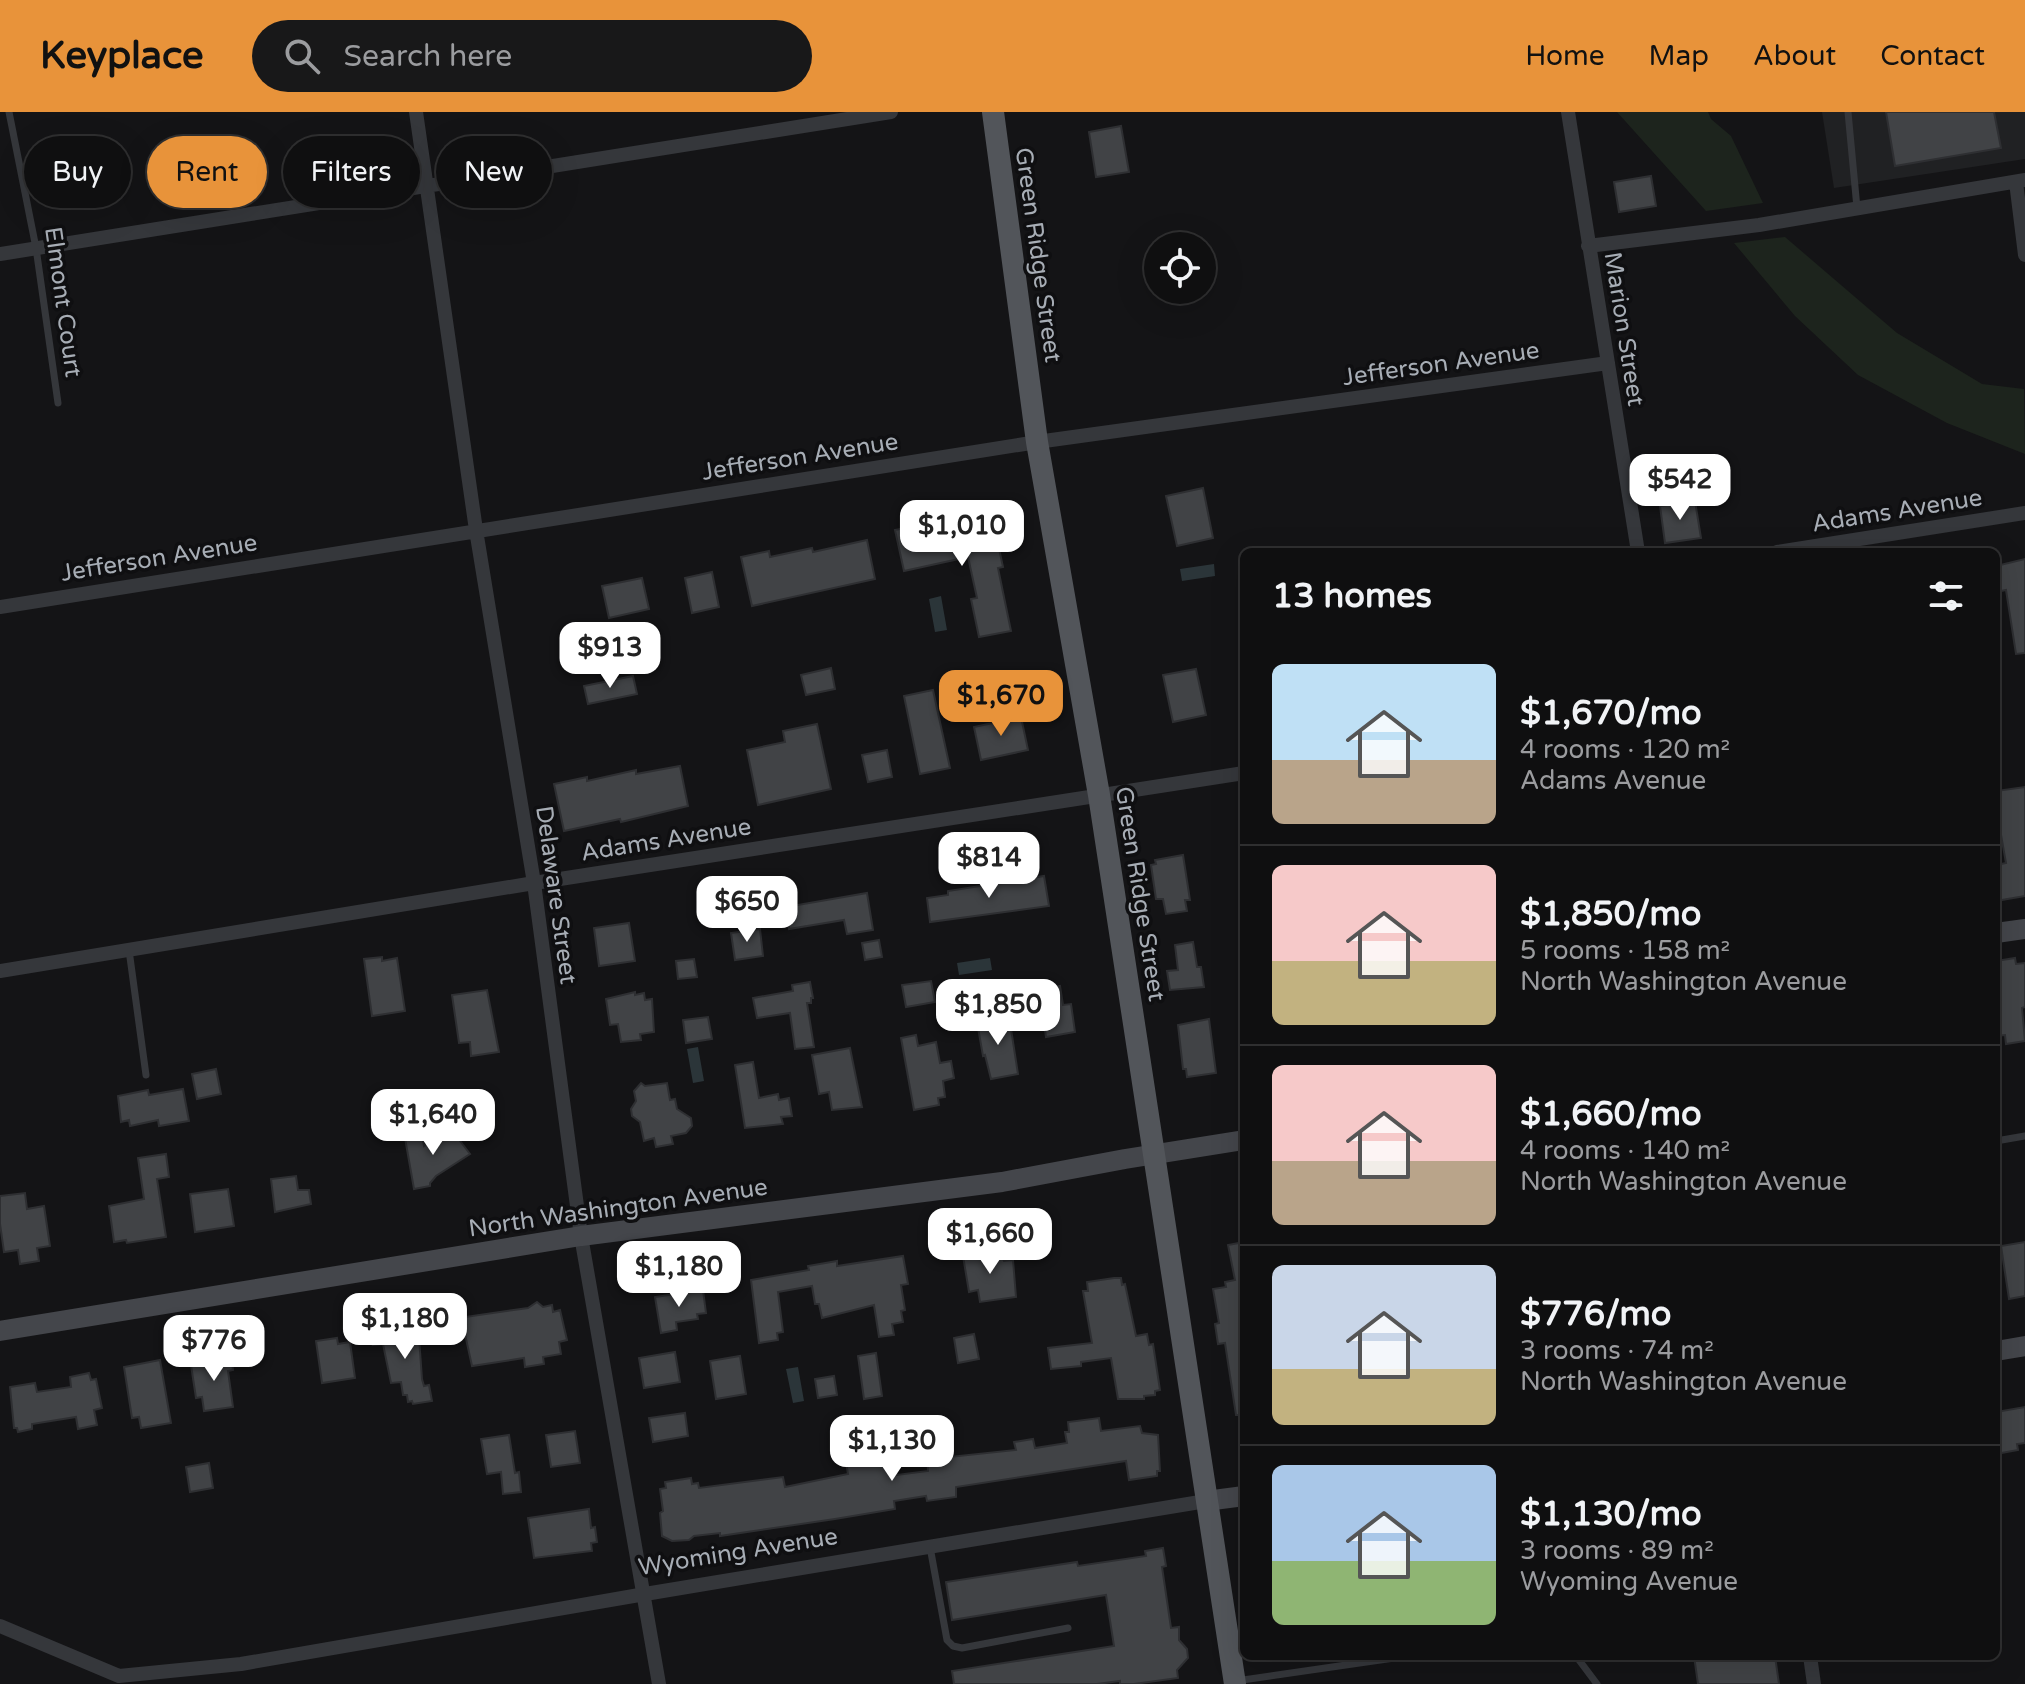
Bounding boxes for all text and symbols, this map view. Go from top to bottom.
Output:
search box [252,20,812,92]
text: Keyplace [40,33,204,79]
icon: search [280,34,324,78]
text: Search here [344,38,512,75]
text: Home [1525,39,1605,73]
text: Map [1649,39,1709,73]
text: About [1753,39,1836,73]
text: Contact [1880,39,1985,73]
chip: Buy [24,136,131,208]
chip: Rent [147,136,267,208]
chip: Filters [283,136,420,208]
chip: New [436,136,552,208]
street label: Green Ridge Street [1009,146,1067,364]
street label: Elmont Court [38,225,88,379]
map controls [1144,232,1216,304]
button: locate [1144,232,1216,304]
street label: Marion Street [1597,250,1651,408]
street label: Jefferson Avenue [1341,336,1541,392]
street label: Jefferson Avenue [700,427,900,487]
pin: $542 [1633,454,1727,522]
text: $542 [1647,464,1713,495]
street label: Adams Avenue [1810,483,1984,539]
pin: $1,010 [897,500,1027,568]
text: $1,010 [918,510,1006,541]
street label: Jefferson Avenue [59,528,259,588]
icon: filters [1924,574,1968,618]
text: 13 homes [1272,576,1432,617]
pin: $913 [563,622,657,690]
text: $913 [577,632,643,663]
pin: $1,670 [936,670,1066,738]
text: $1,670 [957,680,1045,711]
text: $1,670/mo [1520,693,1702,734]
icon: home [1336,696,1432,792]
text: 4 rooms · 120 m² [1520,734,1730,765]
text: Adams Avenue [1520,765,1706,796]
street label: Green Ridge Street [1109,785,1171,1003]
street label: Delaware Street [529,804,583,986]
street label: Adams Avenue [579,812,753,868]
pin: $814 [942,832,1036,900]
text: $814 [956,842,1022,873]
pin: $650 [700,876,794,944]
text: $650 [714,886,780,917]
text: $1,850/mo [1520,894,1701,935]
icon: home [1336,897,1432,993]
text: 5 rooms · 158 m² [1520,935,1730,966]
text: North Washington Avenue [1520,966,1847,997]
pin: $1,850 [933,979,1063,1047]
text: $1,850 [954,989,1042,1020]
pin: $1,640 [368,1089,498,1157]
text: $1,660/mo [1520,1094,1702,1135]
icon: home [1336,1097,1432,1193]
text: $1,640 [389,1099,477,1130]
text: 4 rooms · 140 m² [1520,1135,1730,1166]
text: North Washington Avenue [1520,1166,1847,1197]
street label: North Washington Avenue [467,1173,769,1243]
pin: $1,660 [925,1208,1055,1276]
text: $1,660 [946,1218,1034,1249]
pin: $1,180 [614,1241,744,1309]
text: $1,180 [635,1251,723,1282]
pin: $1,180 [340,1293,470,1361]
text: $776/mo [1520,1294,1671,1335]
icon: home [1336,1297,1432,1393]
text: $1,180 [361,1303,449,1334]
pin: $776 [167,1315,261,1383]
text: $776 [181,1325,247,1356]
text: 3 rooms · 74 m² [1520,1335,1714,1366]
text: North Washington Avenue [1520,1366,1847,1397]
pin: $1,130 [827,1415,957,1483]
text: $1,130 [848,1425,936,1456]
text: $1,130/mo [1520,1494,1702,1535]
icon: home [1336,1497,1432,1593]
street label: Wyoming Avenue [636,1522,840,1582]
text: 3 rooms · 89 m² [1520,1535,1714,1566]
text: Wyoming Avenue [1520,1566,1738,1597]

